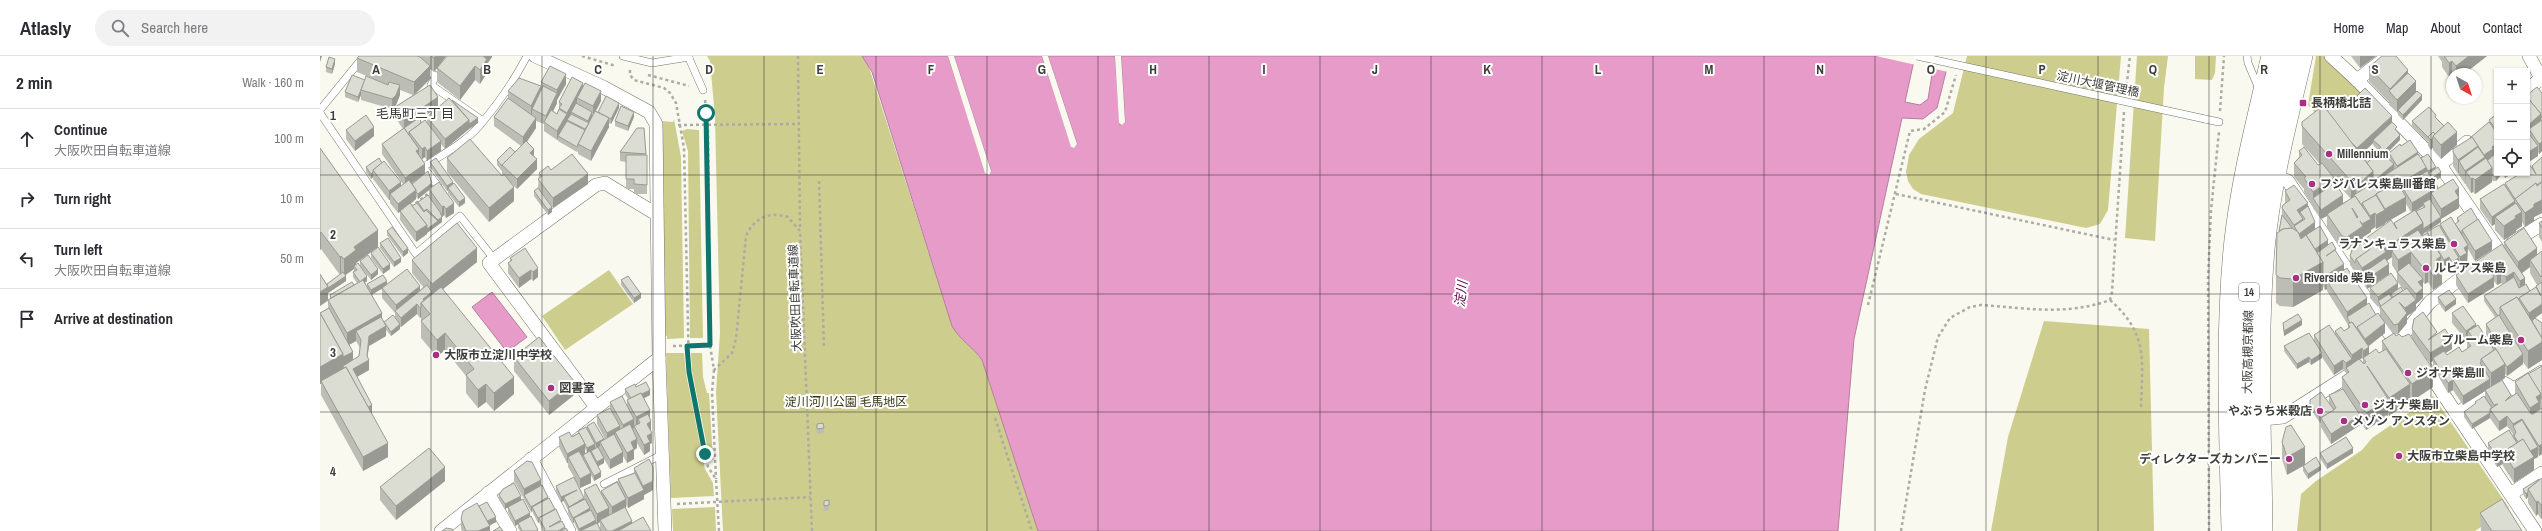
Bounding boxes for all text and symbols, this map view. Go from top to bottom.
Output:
search box [95,10,375,46]
text: Atlasly [20,15,71,41]
icon: search [109,17,131,39]
text: Search here [141,17,208,38]
text: Home [2333,19,2364,37]
text: Map [2386,19,2408,37]
text: About [2430,19,2460,37]
text: Contact [2482,19,2522,37]
text: A [372,61,380,78]
text: B [483,61,491,78]
text: C [594,61,602,78]
text: D [705,61,713,78]
text: E [816,61,824,78]
text: F [928,61,935,78]
text: G [1038,61,1046,78]
text: H [1149,61,1157,78]
text: I [1263,61,1266,78]
text: J [1372,61,1378,78]
text: K [1483,61,1491,78]
text: L [1595,61,1602,78]
text: M [1705,61,1714,78]
text: N [1816,61,1824,78]
text: O [1927,61,1935,78]
text: P [2038,61,2046,78]
text: Q [2149,61,2157,78]
text: R [2260,61,2268,78]
text: S [2371,61,2379,78]
street label: 淀川大堰管理橋 [2055,67,2141,101]
north arrow [2446,68,2482,104]
map controls [2494,68,2530,176]
button: + [2494,68,2530,104]
text: 2 min [16,71,52,94]
text: Walk · 160 m [242,74,304,91]
place label: 長柄橋北詰 [2311,95,2371,111]
marker: 長柄橋北詰 [2298,98,2308,108]
route start [697,104,715,122]
button: − [2494,104,2530,140]
district label: 毛馬町三丁目 [376,105,454,122]
text: 1 [330,107,336,124]
text: Continue [54,119,107,140]
icon: ahead [16,128,38,150]
text: 100 m [274,130,304,147]
button: locate [2494,140,2530,176]
text: 大阪吹田自転車道線 [54,142,171,159]
place label: Millennium [2337,146,2389,162]
marker: Millennium [2324,149,2334,159]
place label: フジパレス柴島III番館 [2320,176,2436,192]
marker: フジパレス柴島III番館 [2307,179,2317,189]
icon: right [16,188,38,210]
text: Turn right [54,188,111,209]
text: 10 m [280,190,304,207]
text: 2 [330,226,336,243]
place label: ラナンキュラス柴島 [2338,236,2446,252]
text: Turn left [54,239,102,260]
marker: ラナンキュラス柴島 [2449,239,2459,249]
street label: 大阪吹田自転車道線 [785,244,805,352]
icon: left [16,248,38,270]
text: 50 m [280,250,304,267]
place label: ルビアス柴島 [2434,260,2506,276]
text: 大阪吹田自転車道線 [54,262,171,279]
marker: ルビアス柴島 [2421,263,2431,273]
place label: Riverside 柴島 [2304,270,2375,286]
marker: Riverside 柴島 [2291,273,2301,283]
water label: 淀川 [1451,278,1471,308]
road number: 14 [2239,283,2259,301]
icon: arrive [16,308,38,330]
text: Arrive at destination [54,308,173,329]
street label: 大阪高槻京都線 [2239,310,2257,394]
place label: プルーム柴島 [2441,332,2513,348]
marker: プルーム柴島 [2516,335,2526,345]
text: 3 [330,344,336,361]
place label: 大阪市立淀川中学校 [444,347,552,363]
marker: 大阪市立淀川中学校 [431,350,441,360]
place label: ジオナ柴島III [2416,365,2484,381]
marker: ジオナ柴島III [2403,368,2413,378]
place label: 図書室 [559,380,595,396]
marker: 図書室 [546,383,556,393]
park label: 淀川河川公園 毛馬地区 [785,394,907,410]
place label: ジオナ柴島II [2373,397,2439,413]
marker: ジオナ柴島II [2360,400,2370,410]
place label: やぶうち米穀店 [2228,403,2312,419]
marker: やぶうち米穀店 [2315,406,2325,416]
place label: メゾン アンスタン [2352,413,2450,429]
marker: メゾン アンスタン [2339,416,2349,426]
route end [696,445,714,463]
place label: 大阪市立柴島中学校 [2407,448,2515,464]
place label: ディレクターズカンパニー [2139,451,2281,467]
marker: 大阪市立柴島中学校 [2394,451,2404,461]
marker: ディレクターズカンパニー [2284,454,2294,464]
text: 4 [330,463,336,480]

